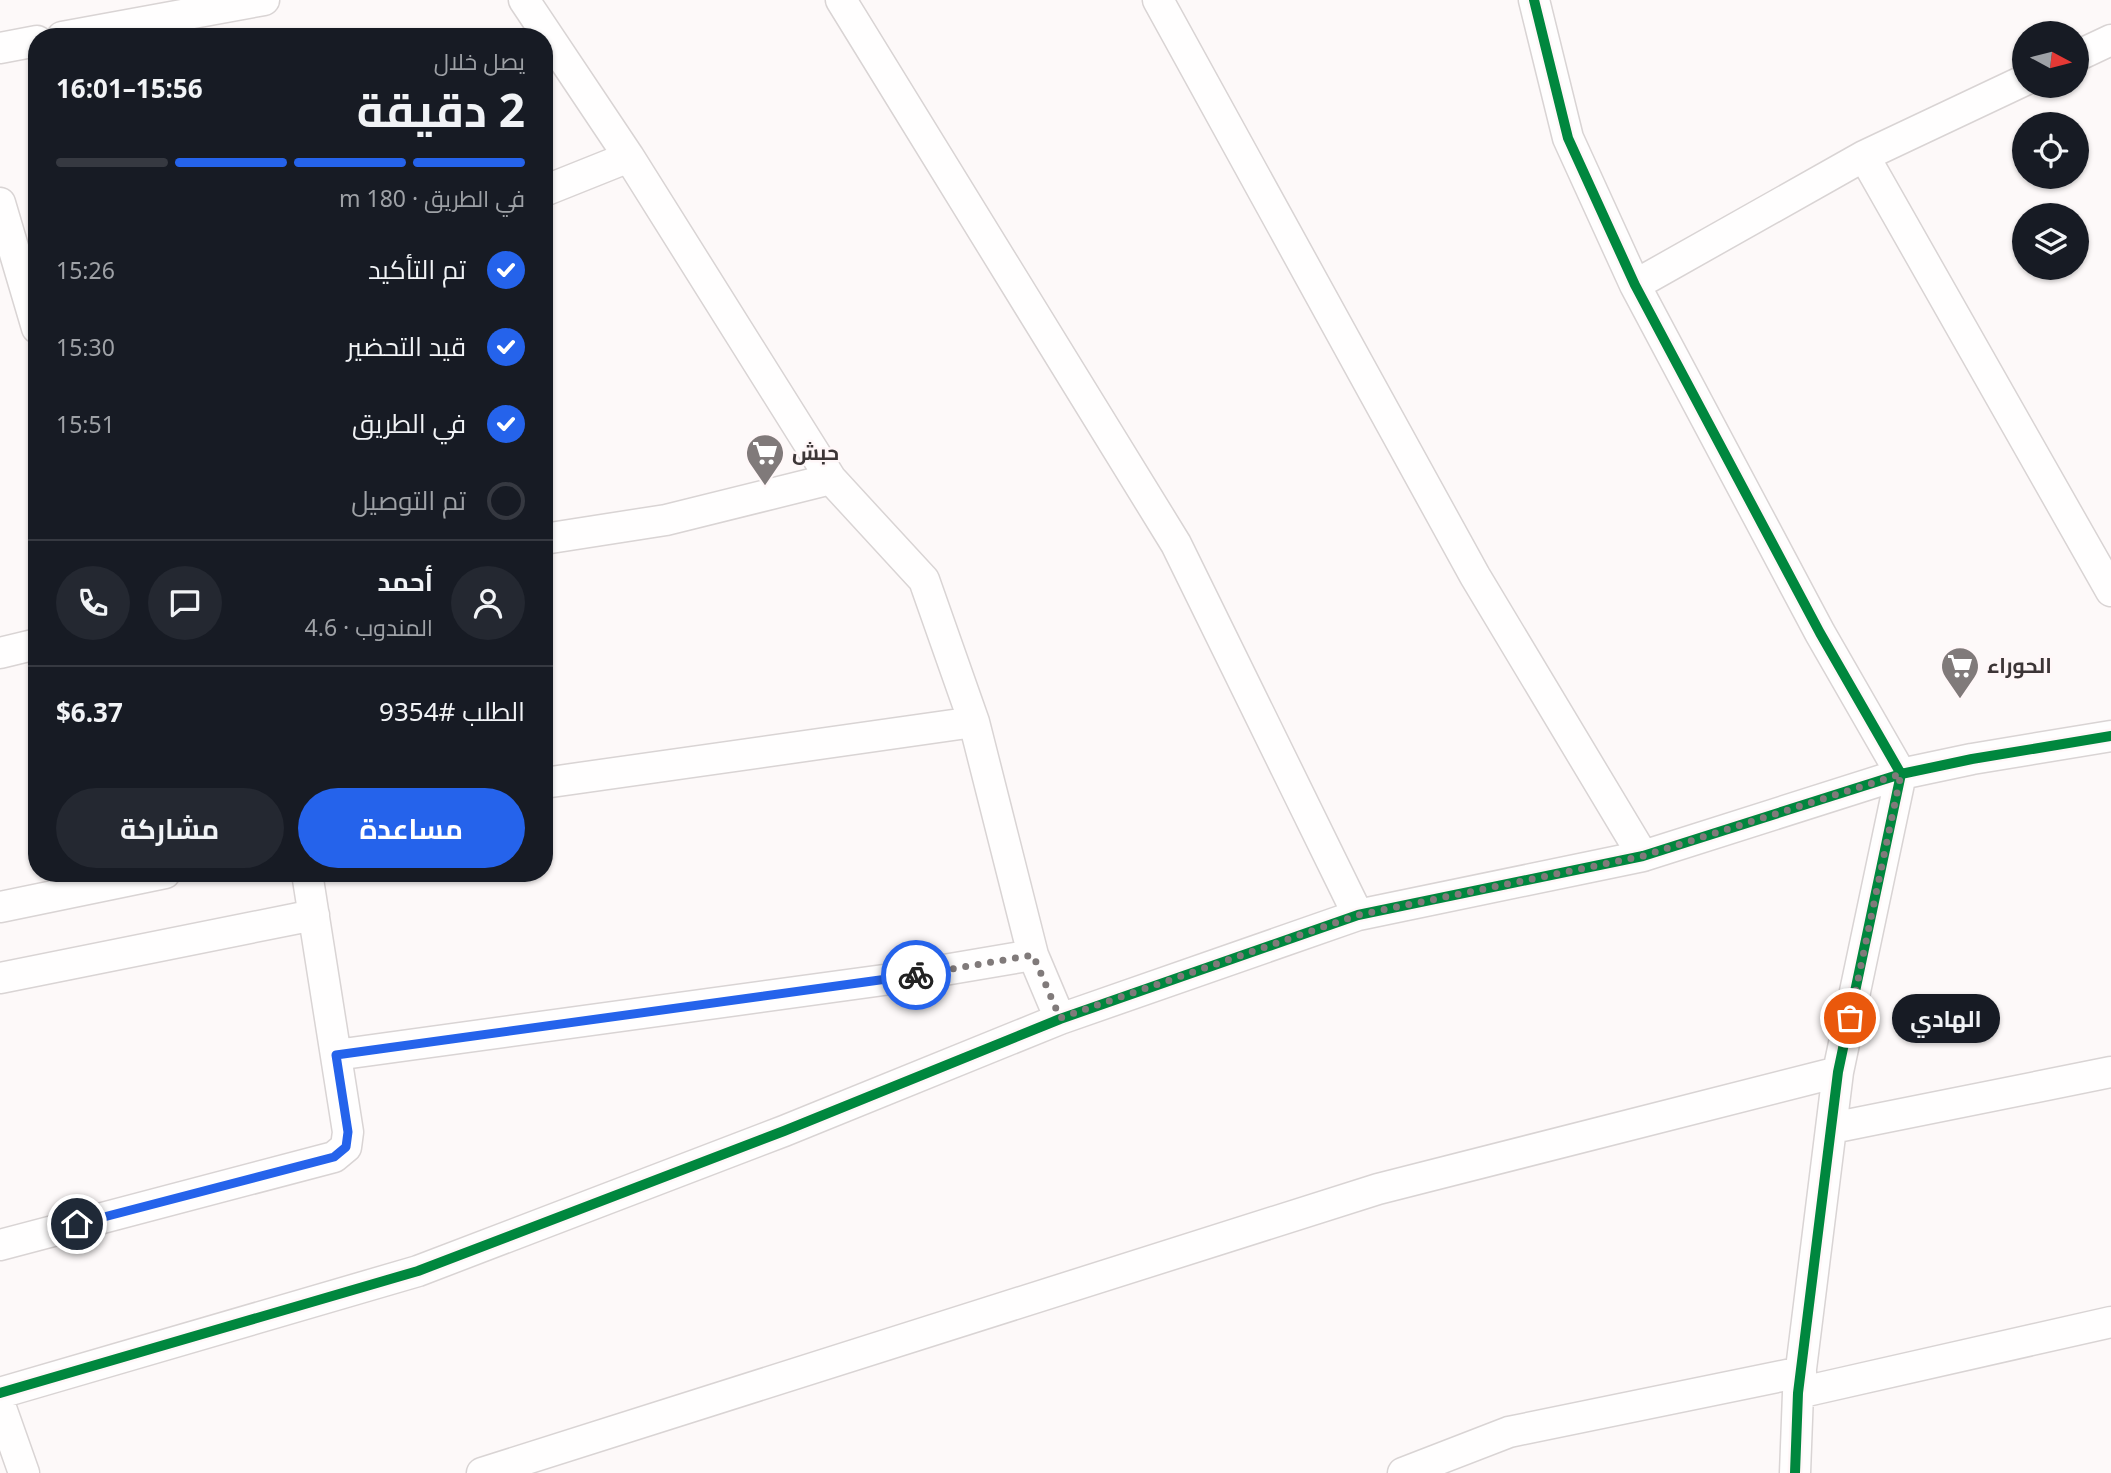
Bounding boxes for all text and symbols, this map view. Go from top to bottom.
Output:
north arrow [2012,21,2090,98]
map controls [2012,21,2089,280]
text: يصل خلال [434,45,525,77]
text: 15:56–16:01 [56,70,203,106]
text: 2 دقيقة [357,78,525,140]
button: locate [2012,112,2089,189]
text: في الطريق · 180 m [339,182,525,214]
button: layers [2012,203,2089,280]
text: تم التأكيد [368,251,466,287]
icon: check [487,251,525,289]
text: 15:26 [56,254,115,286]
text: قيد التحضير [347,328,466,364]
icon: check [487,328,525,366]
text: 15:30 [56,331,115,363]
text: في الطريق [352,405,466,441]
icon: check [487,405,525,443]
text: 15:51 [56,408,115,440]
supermarket icon: حبش [744,432,786,487]
place label: حبش [792,438,839,466]
text: تم التوصيل [351,482,466,518]
text: أحمد [377,563,433,599]
button: phone [56,566,130,640]
button: chat [148,566,222,640]
button: person [451,566,525,640]
text: المندوب · 4.6 [305,611,433,643]
supermarket icon: الحوراء [1939,645,1981,700]
place label: الحوراء [1987,651,2052,679]
text: الطلب #9354 [379,693,525,729]
text: $6.37 [56,694,123,730]
button: مشاركة [56,788,284,868]
button: مساعدة [298,788,525,868]
courier [881,940,951,1010]
icon: bike [897,956,935,994]
pin [1820,988,1880,1048]
callout: الهادي [1892,993,2000,1042]
icon: bag [1831,999,1869,1037]
text: الهادي [1910,1002,1982,1034]
pin [47,1194,107,1254]
icon: home [58,1205,96,1243]

